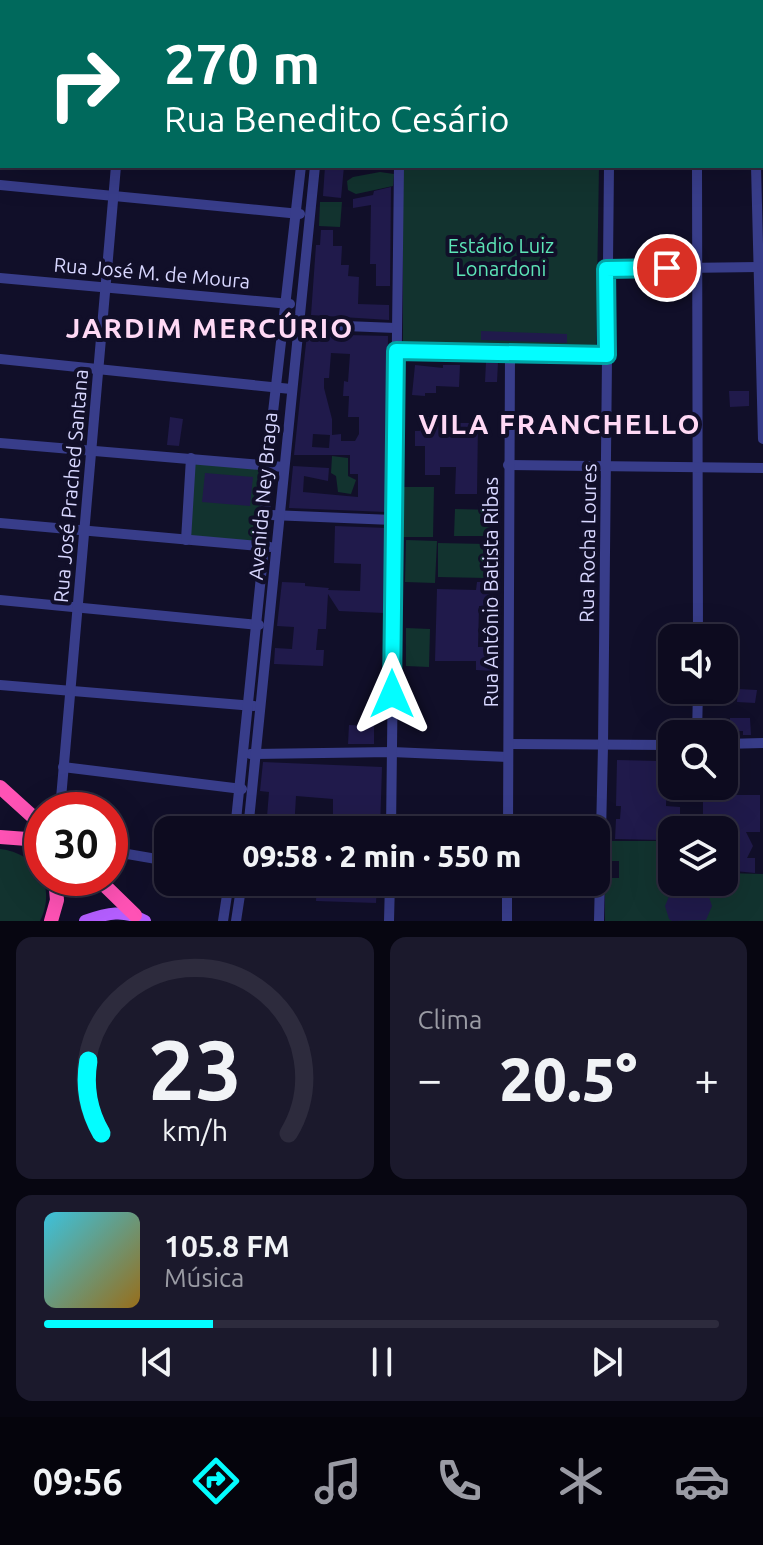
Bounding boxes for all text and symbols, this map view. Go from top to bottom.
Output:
icon: right [32,32,136,136]
text: 270 m [164,32,320,95]
text: Rua Benedito Cesário [164,98,510,139]
park label: Estádio Luiz Lonardoni [448,234,554,280]
pin [633,234,701,302]
icon: arrive [645,246,689,290]
street label: Rua José M. de Moura [53,252,251,293]
district label: JARDIM MERCÚRIO [66,311,354,343]
street label: Rua José Prached Santana [49,368,92,604]
district label: VILA FRANCHELLO [418,408,702,439]
street label: Avenida Ney Braga [244,411,281,581]
street label: Rua Rocha Loures [575,463,600,623]
street label: Rua Antônio Batista Ribas [479,477,502,707]
map controls [658,624,738,896]
button: sound [658,624,738,704]
position arrow [350,652,434,736]
button: search [658,720,738,800]
speed limit sign: 30 [24,792,128,896]
button: layers [658,816,738,896]
text: 09:58 · 2 min · 550 m [243,839,521,873]
text: Clima [418,1005,482,1034]
text: 23 [148,1022,242,1116]
text: 20.5° [499,1045,637,1112]
text: − [418,1054,442,1103]
text: + [694,1054,719,1103]
text: km/h [162,1114,228,1146]
text: 105.8 FM [164,1229,290,1263]
text: Música [164,1263,244,1292]
icon: previous [135,1340,179,1384]
icon: pause [360,1340,404,1384]
icon: next [585,1340,629,1384]
icon: directions [188,1453,244,1509]
icon: music [310,1453,366,1509]
icon: phone [431,1453,487,1509]
icon: climate [553,1453,609,1509]
icon: car [674,1453,730,1509]
text: 09:56 [33,1461,123,1502]

